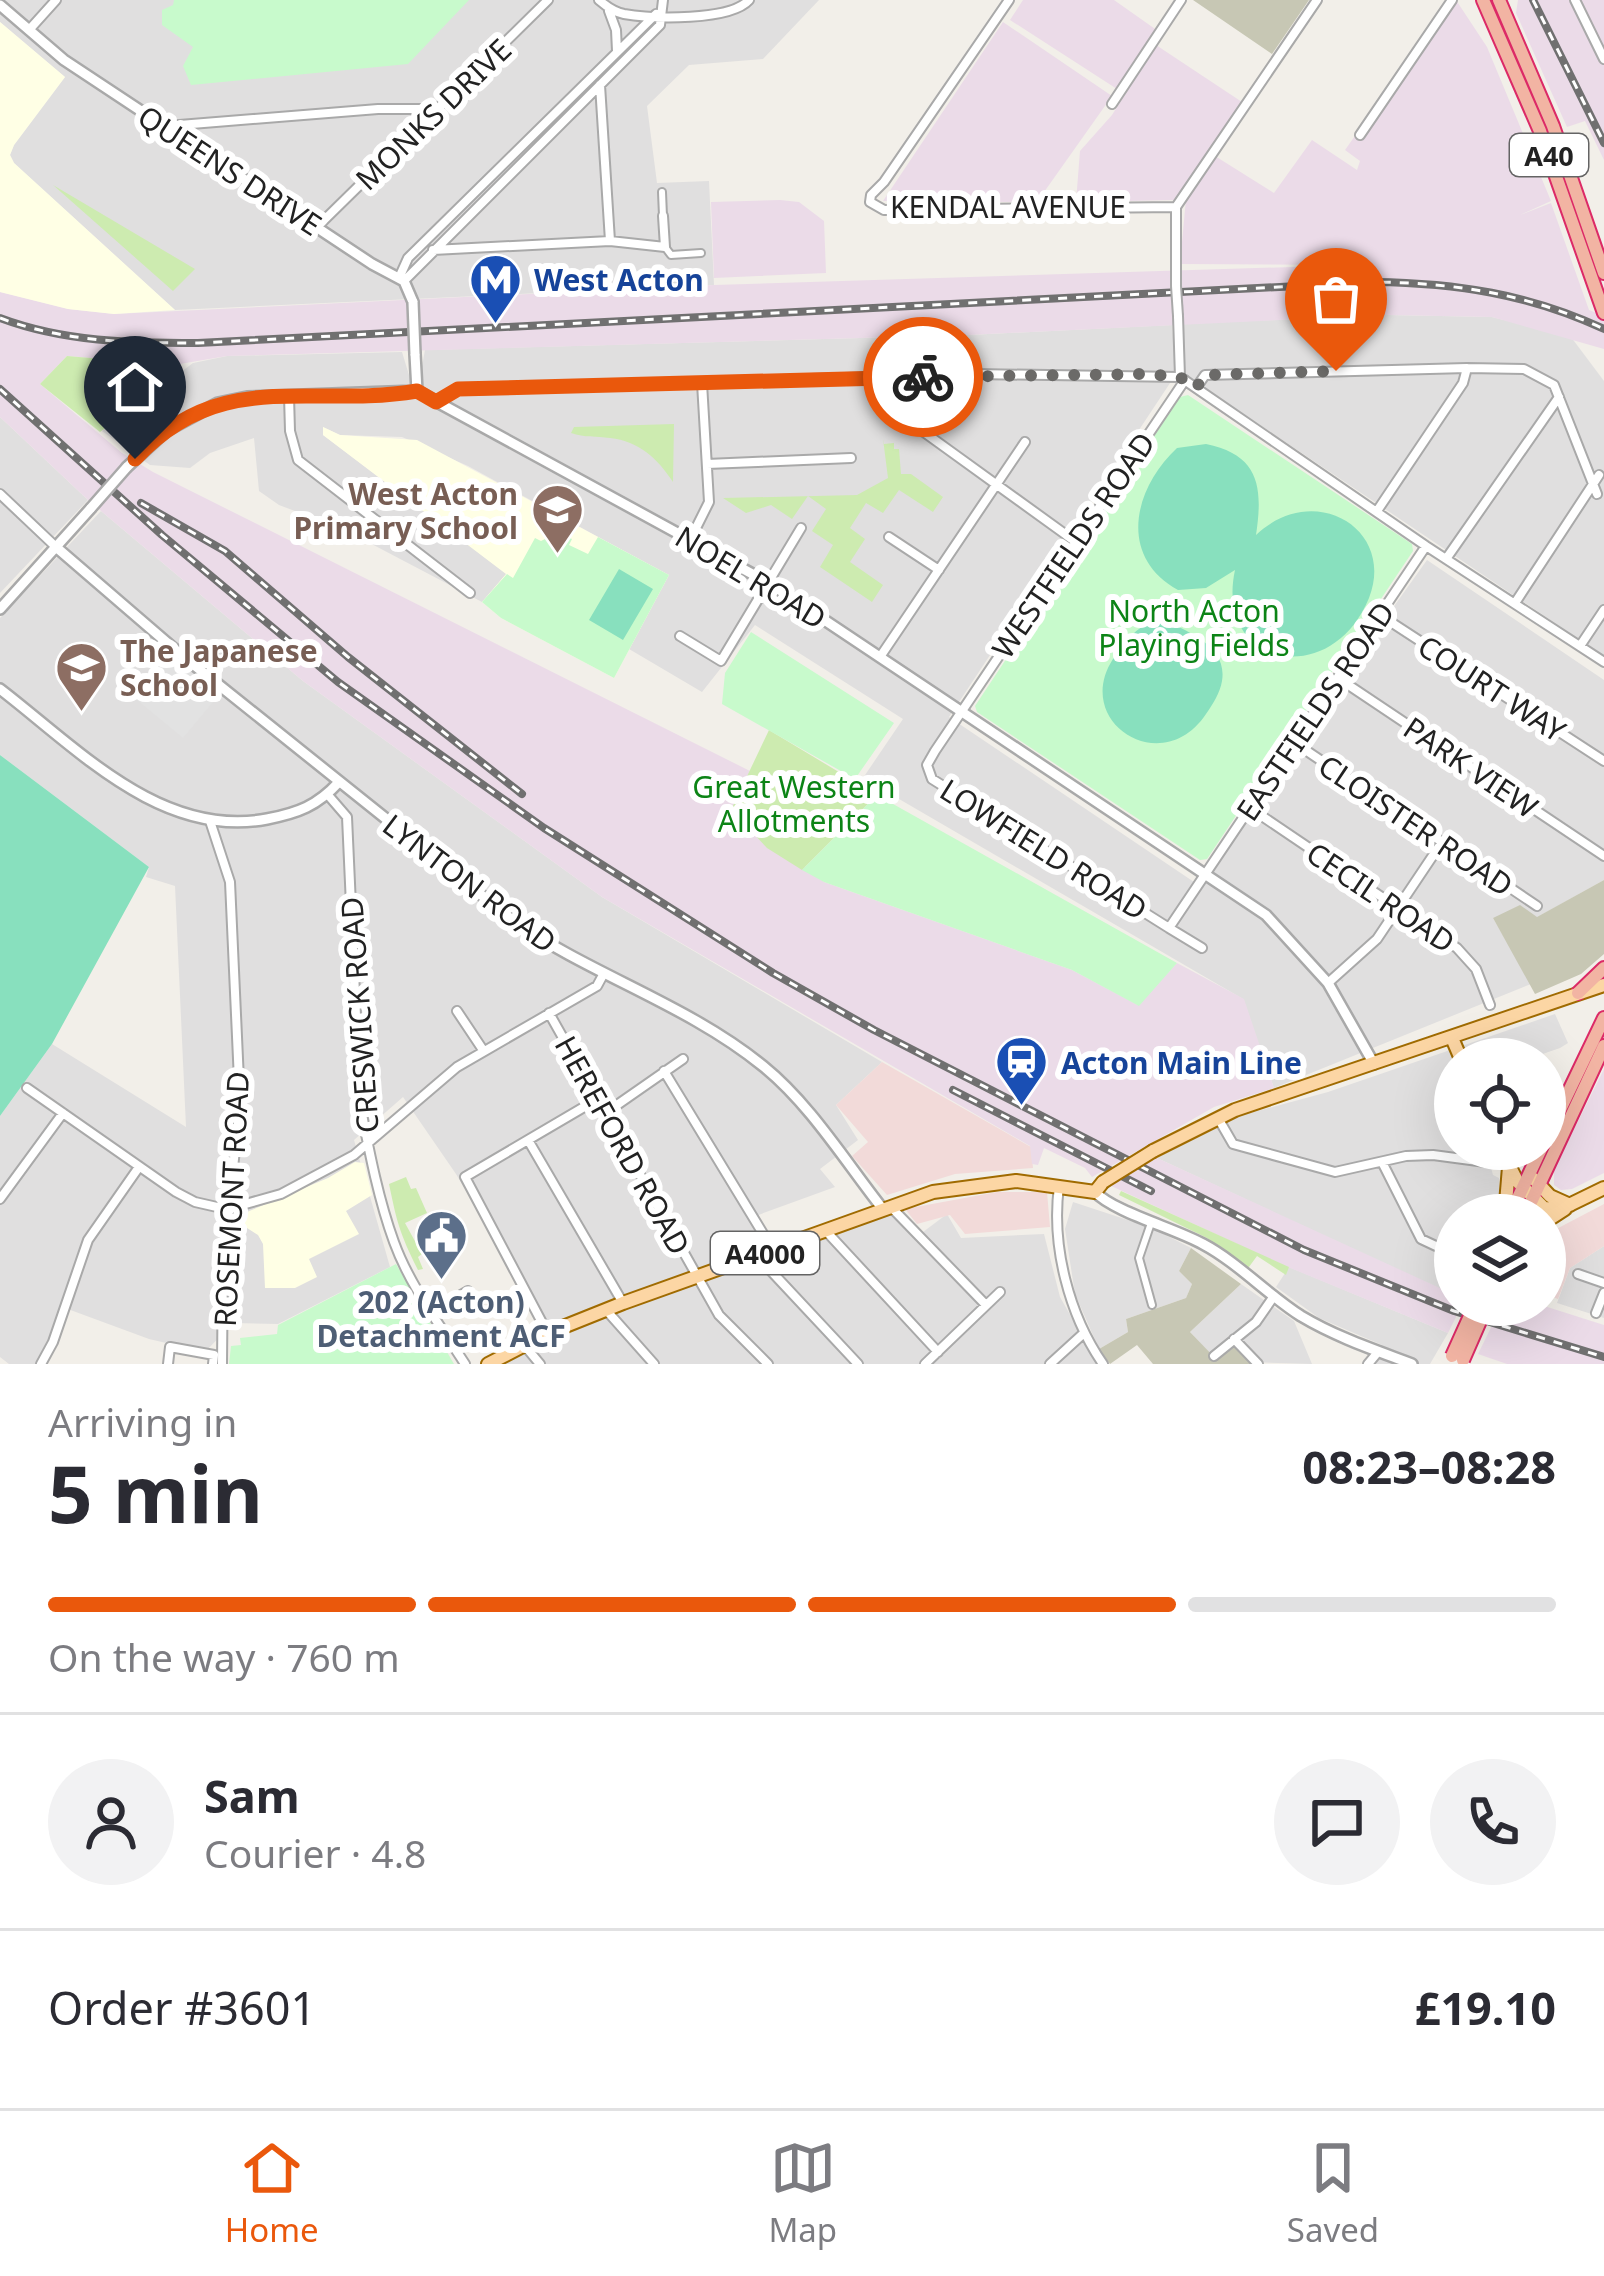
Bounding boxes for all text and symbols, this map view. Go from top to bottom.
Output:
street label: MONKS DRIVE [346,29,520,199]
street label: QUEENS DRIVE [130,95,330,245]
road number: A40 [1510,134,1588,176]
street label: KENDAL AVENUE [890,186,1126,227]
pin [1285,248,1387,371]
metro station icon: West Acton [467,251,523,325]
place label: West Acton [534,259,704,300]
icon: bag [1303,266,1369,332]
courier [863,317,983,437]
pin [84,336,186,459]
icon: bike [890,344,956,410]
icon: home [102,354,168,420]
street label: WESTFIELDS ROAD [982,424,1164,666]
place label: West Acton Primary School [293,473,518,548]
school or university icon: West Acton Primary School [529,482,585,556]
street label: NOEL ROAD [668,516,834,638]
park label: North Acton Playing Fields [1098,590,1290,665]
street label: EASTFIELDS ROAD [1226,593,1404,829]
street label: COURT WAY [1410,625,1574,751]
place label: The Japanese School [120,630,318,705]
school or university icon: The Japanese School [53,639,109,713]
street label: PARK VIEW [1396,707,1546,827]
street label: CLOISTER ROAD [1311,745,1521,905]
park label: Great Western Allotments [692,766,896,841]
street label: LOWFIELD ROAD [933,769,1155,929]
street label: LYNTON ROAD [375,804,565,962]
street label: CECIL ROAD [1299,832,1463,962]
street label: CRESWICK ROAD [330,895,388,1135]
street label: HEREFORD ROAD [546,1028,700,1262]
station icon: Acton Main Line [994,1034,1050,1108]
map controls [1434,1038,1566,1326]
button: locate [1434,1038,1566,1170]
place label: Acton Main Line [1061,1042,1302,1083]
street label: ROSEMONT ROAD [204,1070,258,1328]
button: layers [1434,1194,1566,1326]
public building icon: 202 (Acton) Detachment ACF [413,1208,469,1282]
road number: A4000 [711,1232,819,1274]
place label: 202 (Acton) Detachment ACF [316,1281,566,1356]
text: Arriving in [48,1395,237,1448]
text: 08:23–08:28 [1302,1436,1556,1497]
text: 5 min [48,1440,263,1546]
text: On the way · 760 m [48,1630,400,1683]
button: person [48,1759,174,1885]
button: chat [1274,1759,1400,1885]
button: phone [1430,1759,1556,1885]
text: Sam [204,1765,300,1826]
text: Courier · 4.8 [204,1826,426,1879]
text: Order #3601 [48,1977,316,2038]
text: £19.10 [1415,1977,1556,2038]
tab: Home [225,2135,319,2252]
tab: Map [768,2135,837,2252]
tab: Saved [1287,2135,1379,2252]

